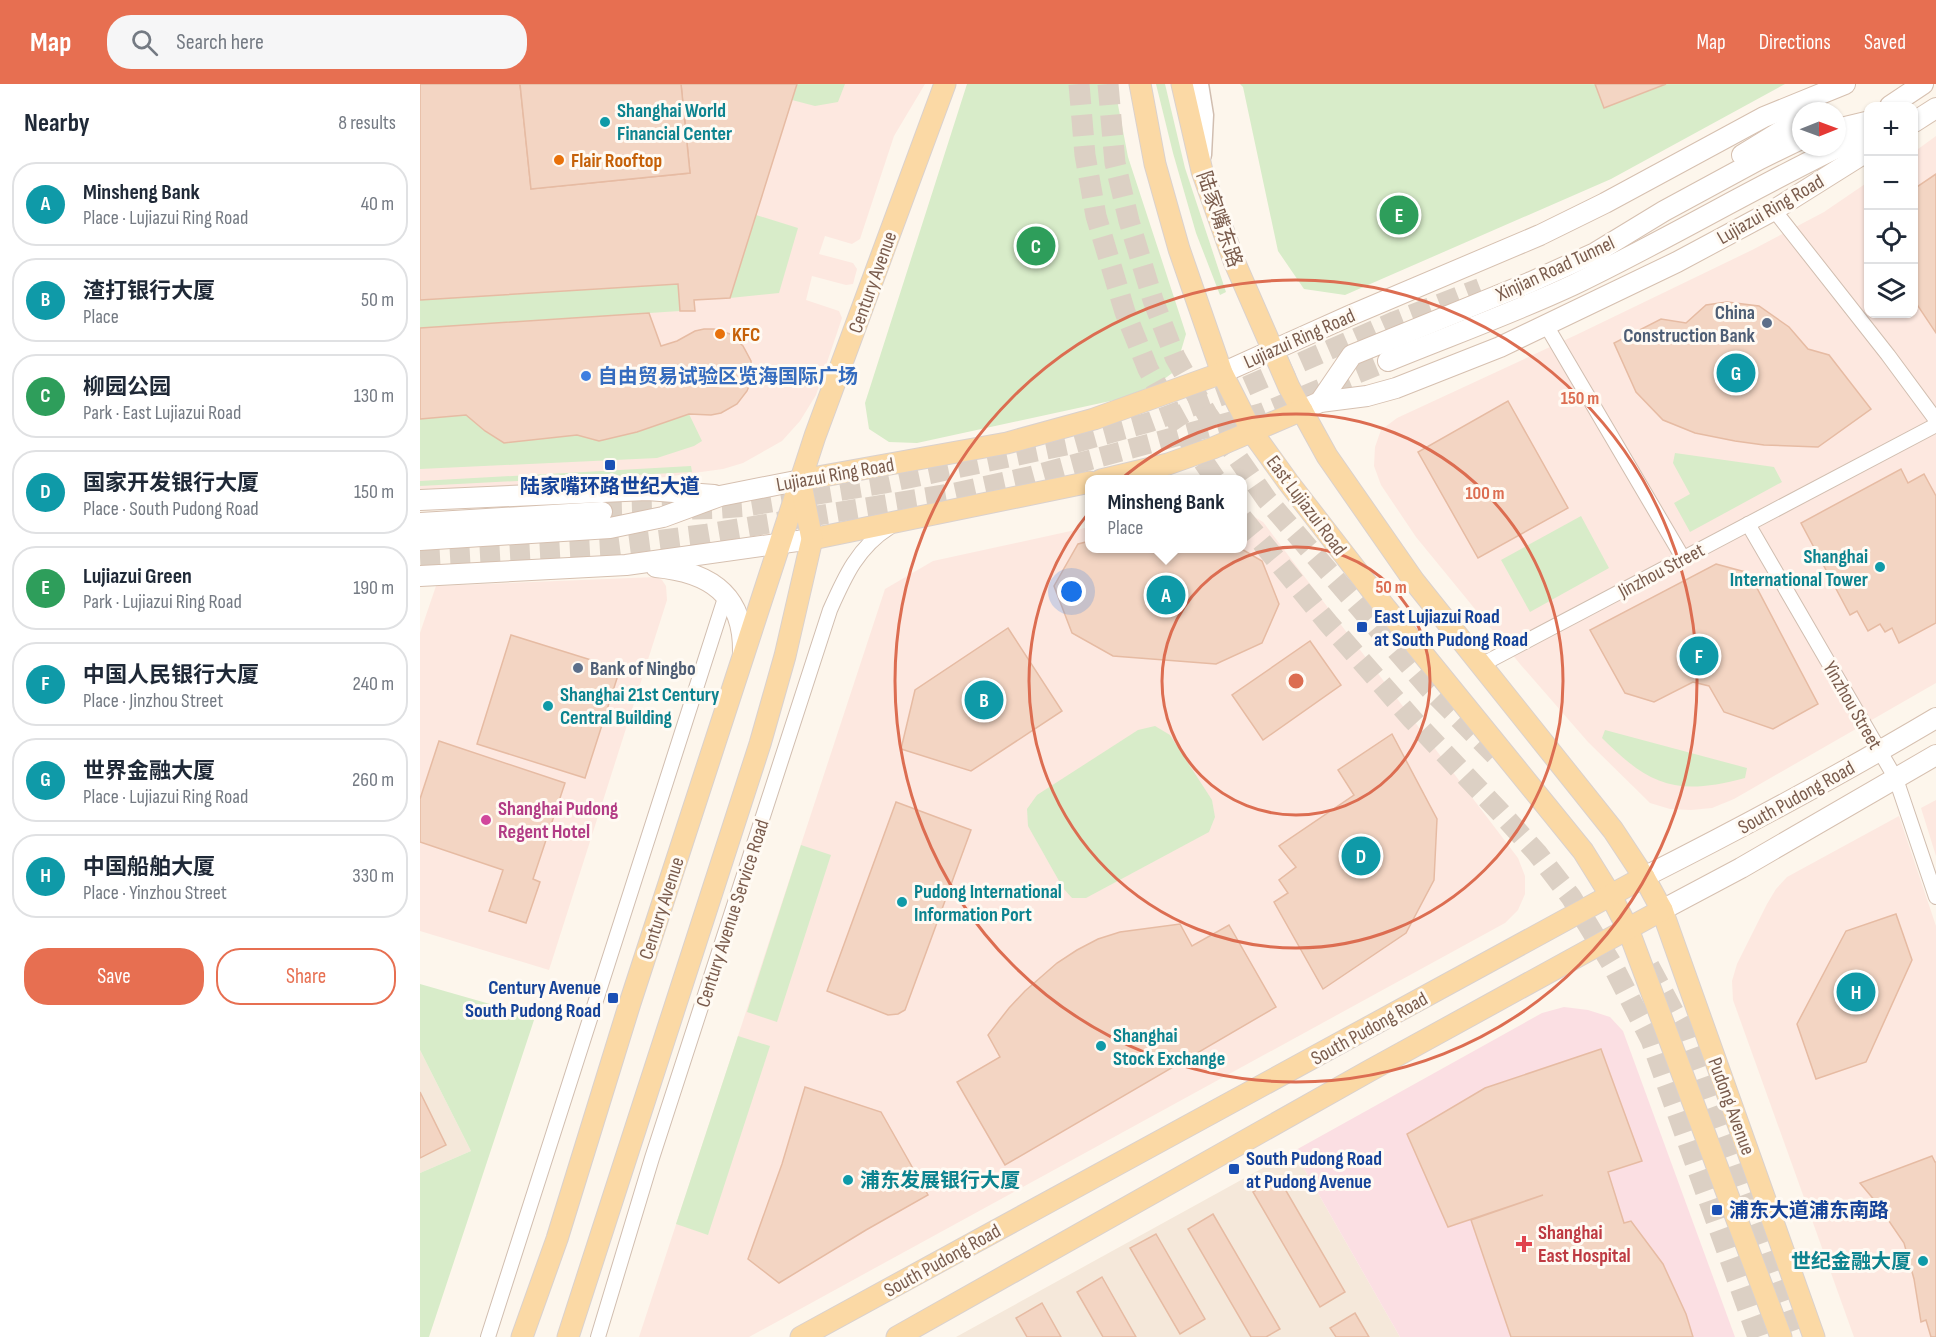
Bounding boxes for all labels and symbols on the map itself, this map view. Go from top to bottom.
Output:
place label: Shanghai World Financial Center [617,99,732,146]
north arrow [1792,102,1846,156]
marker: Shanghai World Financial Center [598,115,612,129]
place label: Flair Rooftop [571,149,662,173]
marker: Flair Rooftop [552,153,566,167]
street label: 陆家嘴东路 [1191,168,1247,271]
street label: Lujiazui Ring Road [1713,170,1828,250]
pin: E [1380,192,1418,238]
pin: C [1016,224,1056,268]
street label: Century Avenue [843,228,902,336]
street label: Xinjian Road Tunnel [1491,231,1618,307]
place label: China Construction Bank [1623,301,1756,348]
street label: Lujiazui Ring Road [1240,304,1359,374]
marker: China Construction Bank [1760,316,1774,330]
place label: KFC [732,323,760,347]
marker: KFC [713,327,727,341]
pin: G [1716,350,1756,396]
place label: 自由贸易试验区览海国际广场 [598,365,858,389]
marker: 自由贸易试验区览海国际广场 [579,369,593,383]
text: 150 m [1561,388,1599,409]
street label: East Lujiazui Road [1261,451,1351,560]
street label: Lujiazui Ring Road [774,453,896,497]
marker: 陆家嘴环路世纪大道 [603,458,617,472]
place label: 陆家嘴环路世纪大道 [520,475,700,499]
text: 100 m [1466,483,1505,504]
street label: Jinzhou Street [1613,538,1709,604]
place label: Shanghai International Tower [1730,545,1868,592]
marker: Shanghai International Tower [1873,560,1887,574]
pin: A [1146,572,1186,618]
your location [1057,577,1086,606]
text: 50 m [1375,577,1407,598]
place label: East Lujiazui Road at South Pudong Road [1374,605,1528,652]
marker: East Lujiazui Road at South Pudong Road [1355,620,1369,634]
pin: F [1680,634,1718,678]
place label: Bank of Ningbo [590,657,696,681]
street label: Yinzhou Street [1817,657,1887,754]
marker: Bank of Ningbo [571,661,585,675]
centre of rings [1286,671,1306,691]
pin: B [964,678,1004,722]
place label: Shanghai 21st Century Central Building [560,683,720,730]
marker: Shanghai 21st Century Central Building [541,699,555,713]
street label: South Pudong Road [1734,756,1859,840]
place label: Shanghai Pudong Regent Hotel [498,797,619,844]
marker: Shanghai Pudong Regent Hotel [479,813,493,827]
street label: Century Avenue Service Road [691,816,775,1010]
pin: D [1342,834,1380,878]
street label: Century Avenue [634,854,690,963]
place label: Pudong International Information Port [914,880,1062,927]
marker: Pudong International Information Port [895,895,909,909]
pin: H [1836,970,1876,1014]
place label: Century Avenue South Pudong Road [465,976,601,1023]
street label: South Pudong Road [1307,987,1432,1071]
marker: Century Avenue South Pudong Road [606,991,620,1005]
place label: Shanghai Stock Exchange [1113,1024,1225,1071]
marker: Shanghai Stock Exchange [1094,1039,1108,1053]
street label: Pudong Avenue [1702,1054,1760,1158]
place label: South Pudong Road at Pudong Avenue [1246,1147,1382,1194]
marker: South Pudong Road at Pudong Avenue [1227,1162,1241,1176]
place label: 浦东发展银行大厦 [860,1169,1020,1193]
marker: 浦东发展银行大厦 [841,1173,855,1187]
place label: 浦东大道浦东南路 [1729,1199,1889,1223]
marker: 浦东大道浦东南路 [1710,1203,1724,1217]
street label: South Pudong Road [880,1219,1005,1303]
place label: Shanghai East Hospital [1538,1221,1631,1268]
marker: Shanghai East Hospital [1515,1235,1533,1253]
place label: 世纪金融大厦 [1791,1250,1911,1274]
marker: 世纪金融大厦 [1916,1254,1930,1268]

